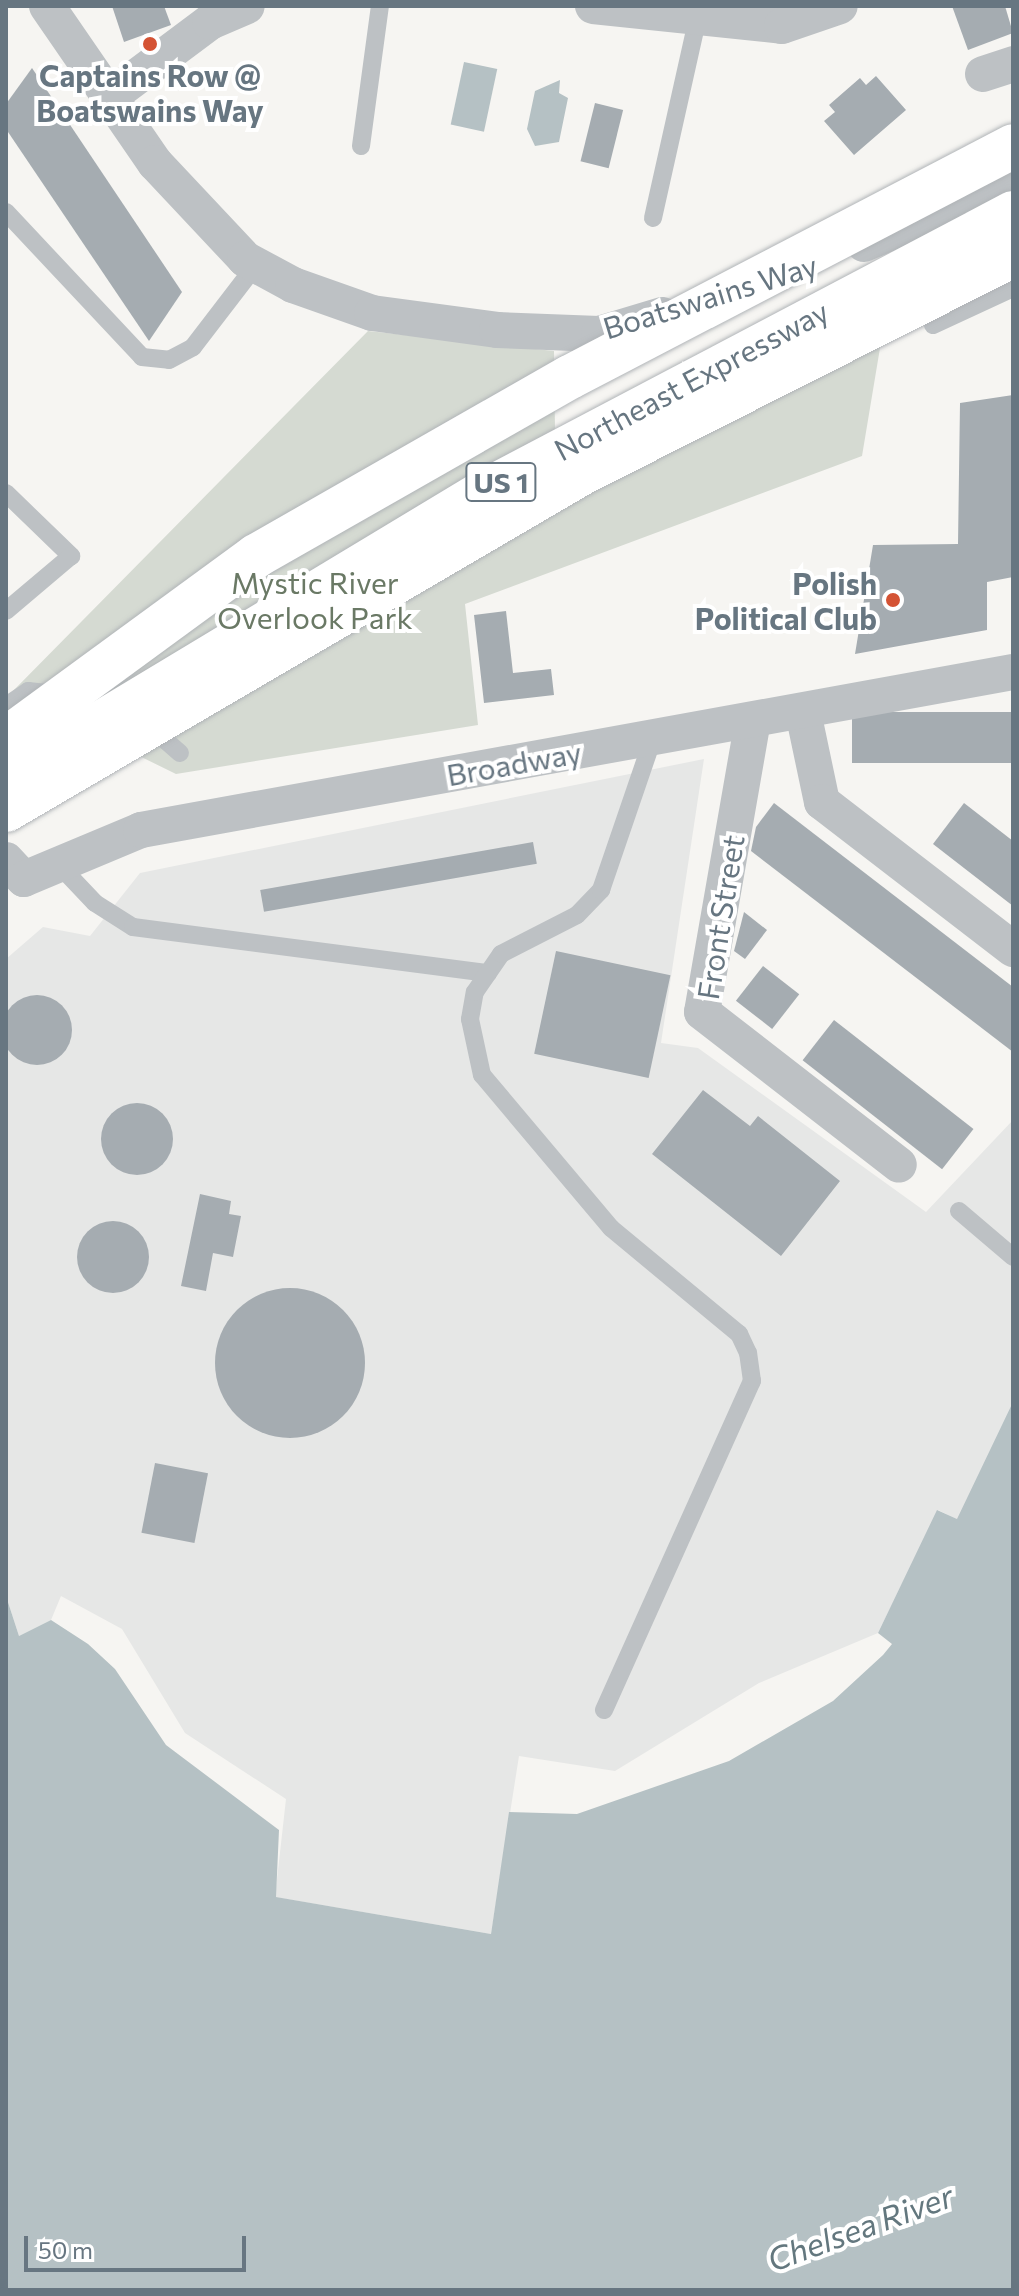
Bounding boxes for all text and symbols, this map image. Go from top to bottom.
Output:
marker: Captains Row @ Boatswains Way [141,35,159,53]
place label: Captains Row @ Boatswains Way [36,57,264,128]
street label: Boatswains Way [598,246,822,346]
street label: Northeast Expressway [548,292,834,468]
road number: US 1 [465,458,537,506]
park label: Mystic River Overlook Park [217,564,413,634]
place label: Polish Political Club [695,565,877,636]
marker: Polish Political Club [884,591,902,609]
street label: Broadway [444,733,584,793]
street label: Front Street [689,832,751,1002]
water label: Chelsea River [762,2176,958,2278]
scale bar [28,2220,250,2270]
text: 50 m [38,2235,93,2264]

